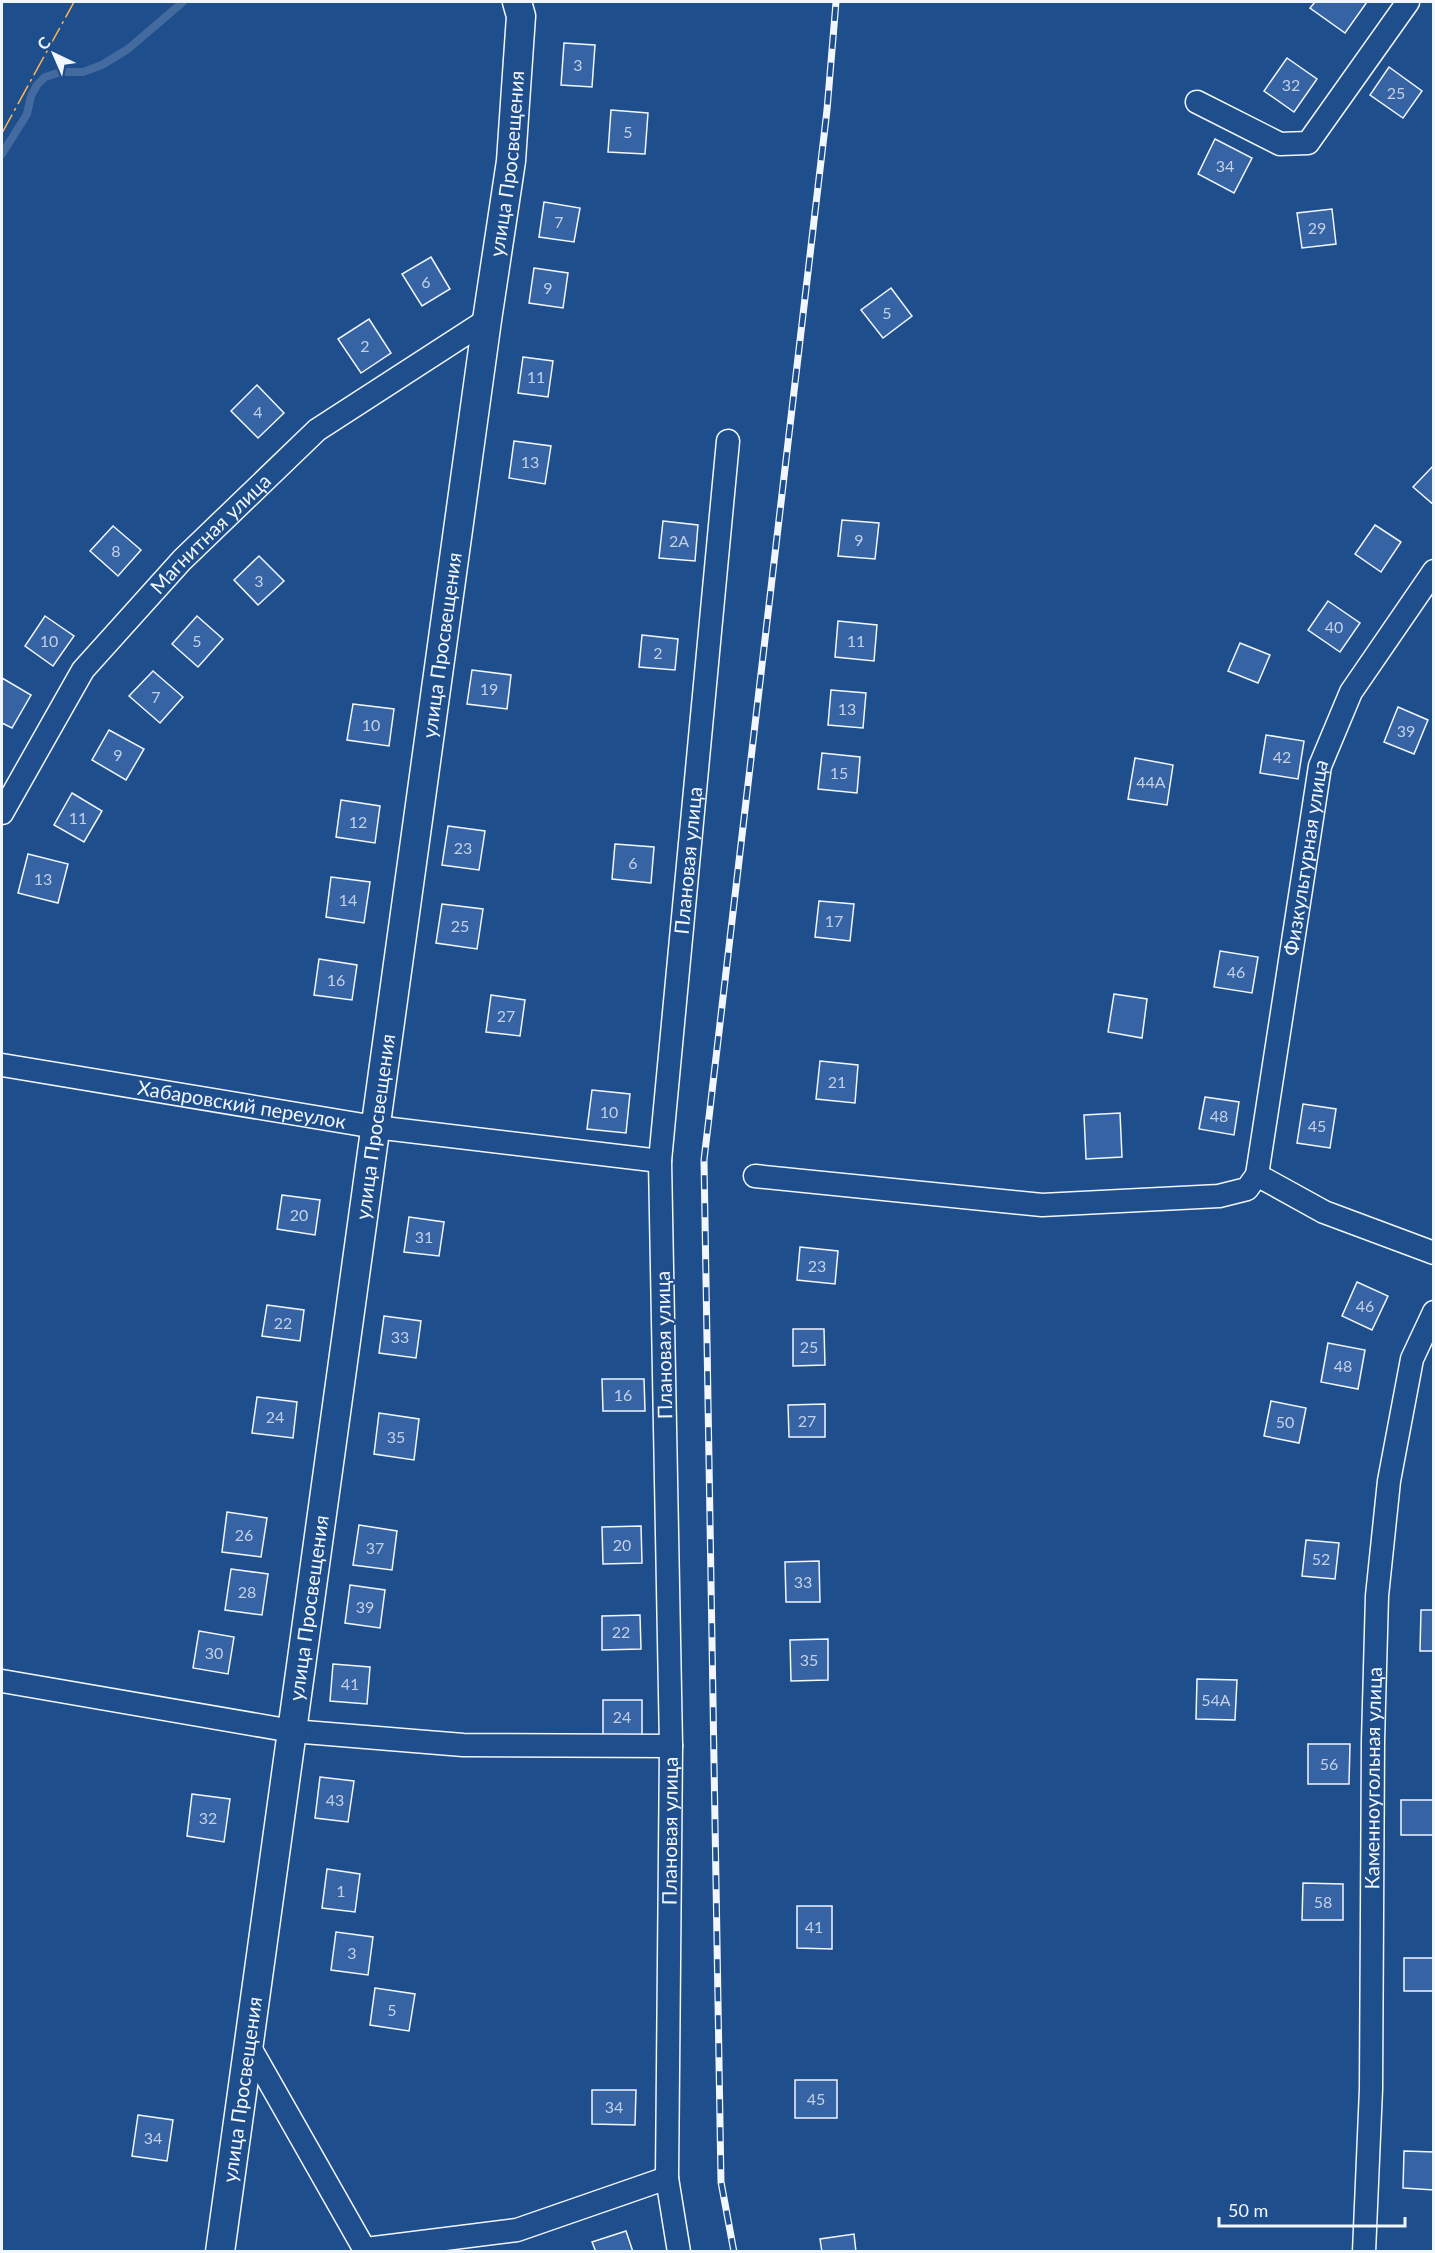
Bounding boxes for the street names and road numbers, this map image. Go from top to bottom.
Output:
street label: улица Просвещения [484,70,528,258]
street label: Магнитная улица [145,468,275,598]
street label: улица Просвещения [416,551,466,740]
street label: Физкультурная улица [1278,755,1333,957]
street label: Плановая улица [668,785,706,935]
street label: улица Просвещения [350,1032,399,1221]
street label: Хабаровский переулок [136,1075,349,1133]
street label: Плановая улица [650,1271,676,1419]
street label: улица Просвещения [283,1514,333,1702]
street label: Каменноугольная улица [1359,1666,1386,1890]
street label: Плановая улица [657,1757,682,1905]
street label: улица Просвещения [217,1995,266,2184]

